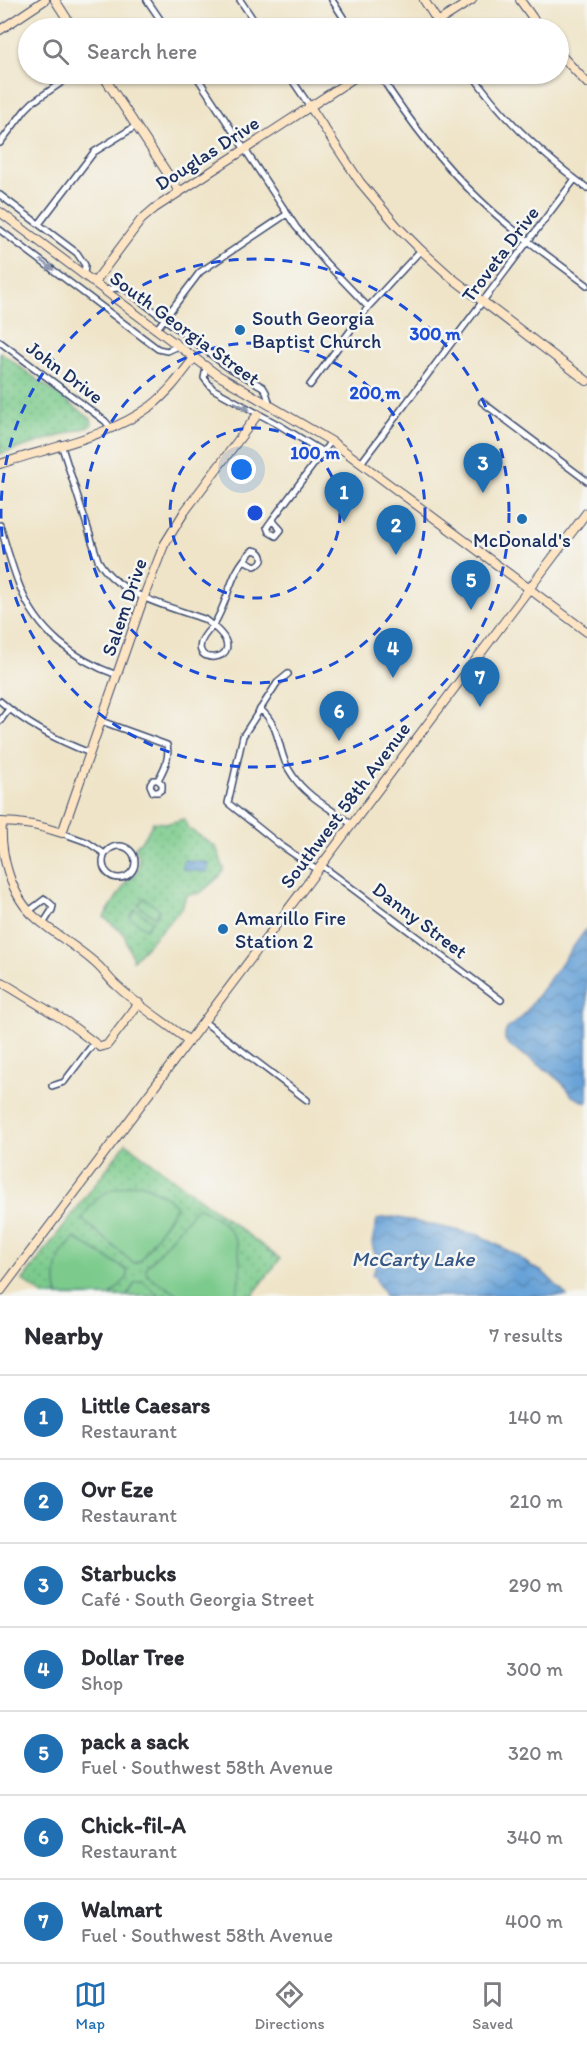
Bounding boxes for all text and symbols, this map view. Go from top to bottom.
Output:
search box [18,18,569,84]
icon: search [39,35,72,68]
text: Search here [87,38,197,65]
street label: Douglas Drive [150,110,264,196]
street label: Troveta Drive [456,201,544,307]
one-way arrow [39,259,54,271]
street label: South Georgia Street [105,265,265,391]
place label: South Georgia Baptist Church [252,306,381,353]
marker: South Georgia Baptist Church [233,323,247,337]
text: 300 m [409,323,461,345]
street label: John Drive [22,335,108,409]
text: 200 m [350,382,401,404]
one-way arrow [233,401,250,410]
text: 100 m [290,442,341,464]
pin: 3 [464,444,502,493]
your location [227,455,256,484]
pin: 1 [324,472,364,522]
centre of rings [245,503,265,523]
pin: 2 [376,506,416,555]
marker: McDonald's [515,512,529,526]
place label: McDonald's [473,528,571,552]
street label: Salem Drive [96,555,152,659]
pin: 5 [452,560,490,610]
pin: 4 [374,628,412,678]
pin: 7 [460,658,500,707]
pin: 6 [320,692,358,741]
street label: Southwest 58th Avenue [275,717,415,893]
street label: Danny Street [368,877,472,963]
place label: Amarillo Fire Station 2 [235,906,346,953]
marker: Amarillo Fire Station 2 [216,922,230,936]
water label: McCarty Lake [352,1246,475,1271]
text: Nearby [24,1319,103,1351]
text: 7 results [489,1323,563,1347]
text: Little Caesars [81,1392,210,1419]
text: 1 [39,1405,48,1429]
text: 140 m [508,1405,563,1429]
text: Restaurant [81,1419,177,1443]
text: Ovr Eze [81,1476,153,1503]
text: 2 [38,1489,49,1513]
text: 210 m [510,1489,563,1513]
text: Restaurant [81,1503,177,1527]
text: Starbucks [81,1560,176,1587]
text: 3 [38,1573,49,1597]
text: 290 m [508,1573,563,1597]
text: Café · South Georgia Street [81,1587,314,1611]
text: Dollar Tree [81,1644,184,1671]
text: 4 [37,1657,50,1681]
text: 300 m [506,1657,563,1681]
text: Shop [81,1671,123,1695]
text: pack a sack [81,1728,189,1755]
text: 5 [38,1741,49,1765]
text: 320 m [508,1741,563,1765]
text: Fuel · Southwest 58th Avenue [81,1755,333,1779]
text: Chick-fil-A [81,1812,186,1839]
text: 6 [38,1825,49,1849]
text: 340 m [506,1825,563,1849]
text: Restaurant [81,1839,177,1863]
text: Walmart [81,1896,162,1923]
text: 7 [39,1909,48,1933]
text: 400 m [505,1909,563,1933]
text: Fuel · Southwest 58th Avenue [81,1923,333,1947]
tab: Map [74,1978,107,2033]
tab: Directions [254,1978,325,2033]
tab: Saved [472,1978,513,2033]

